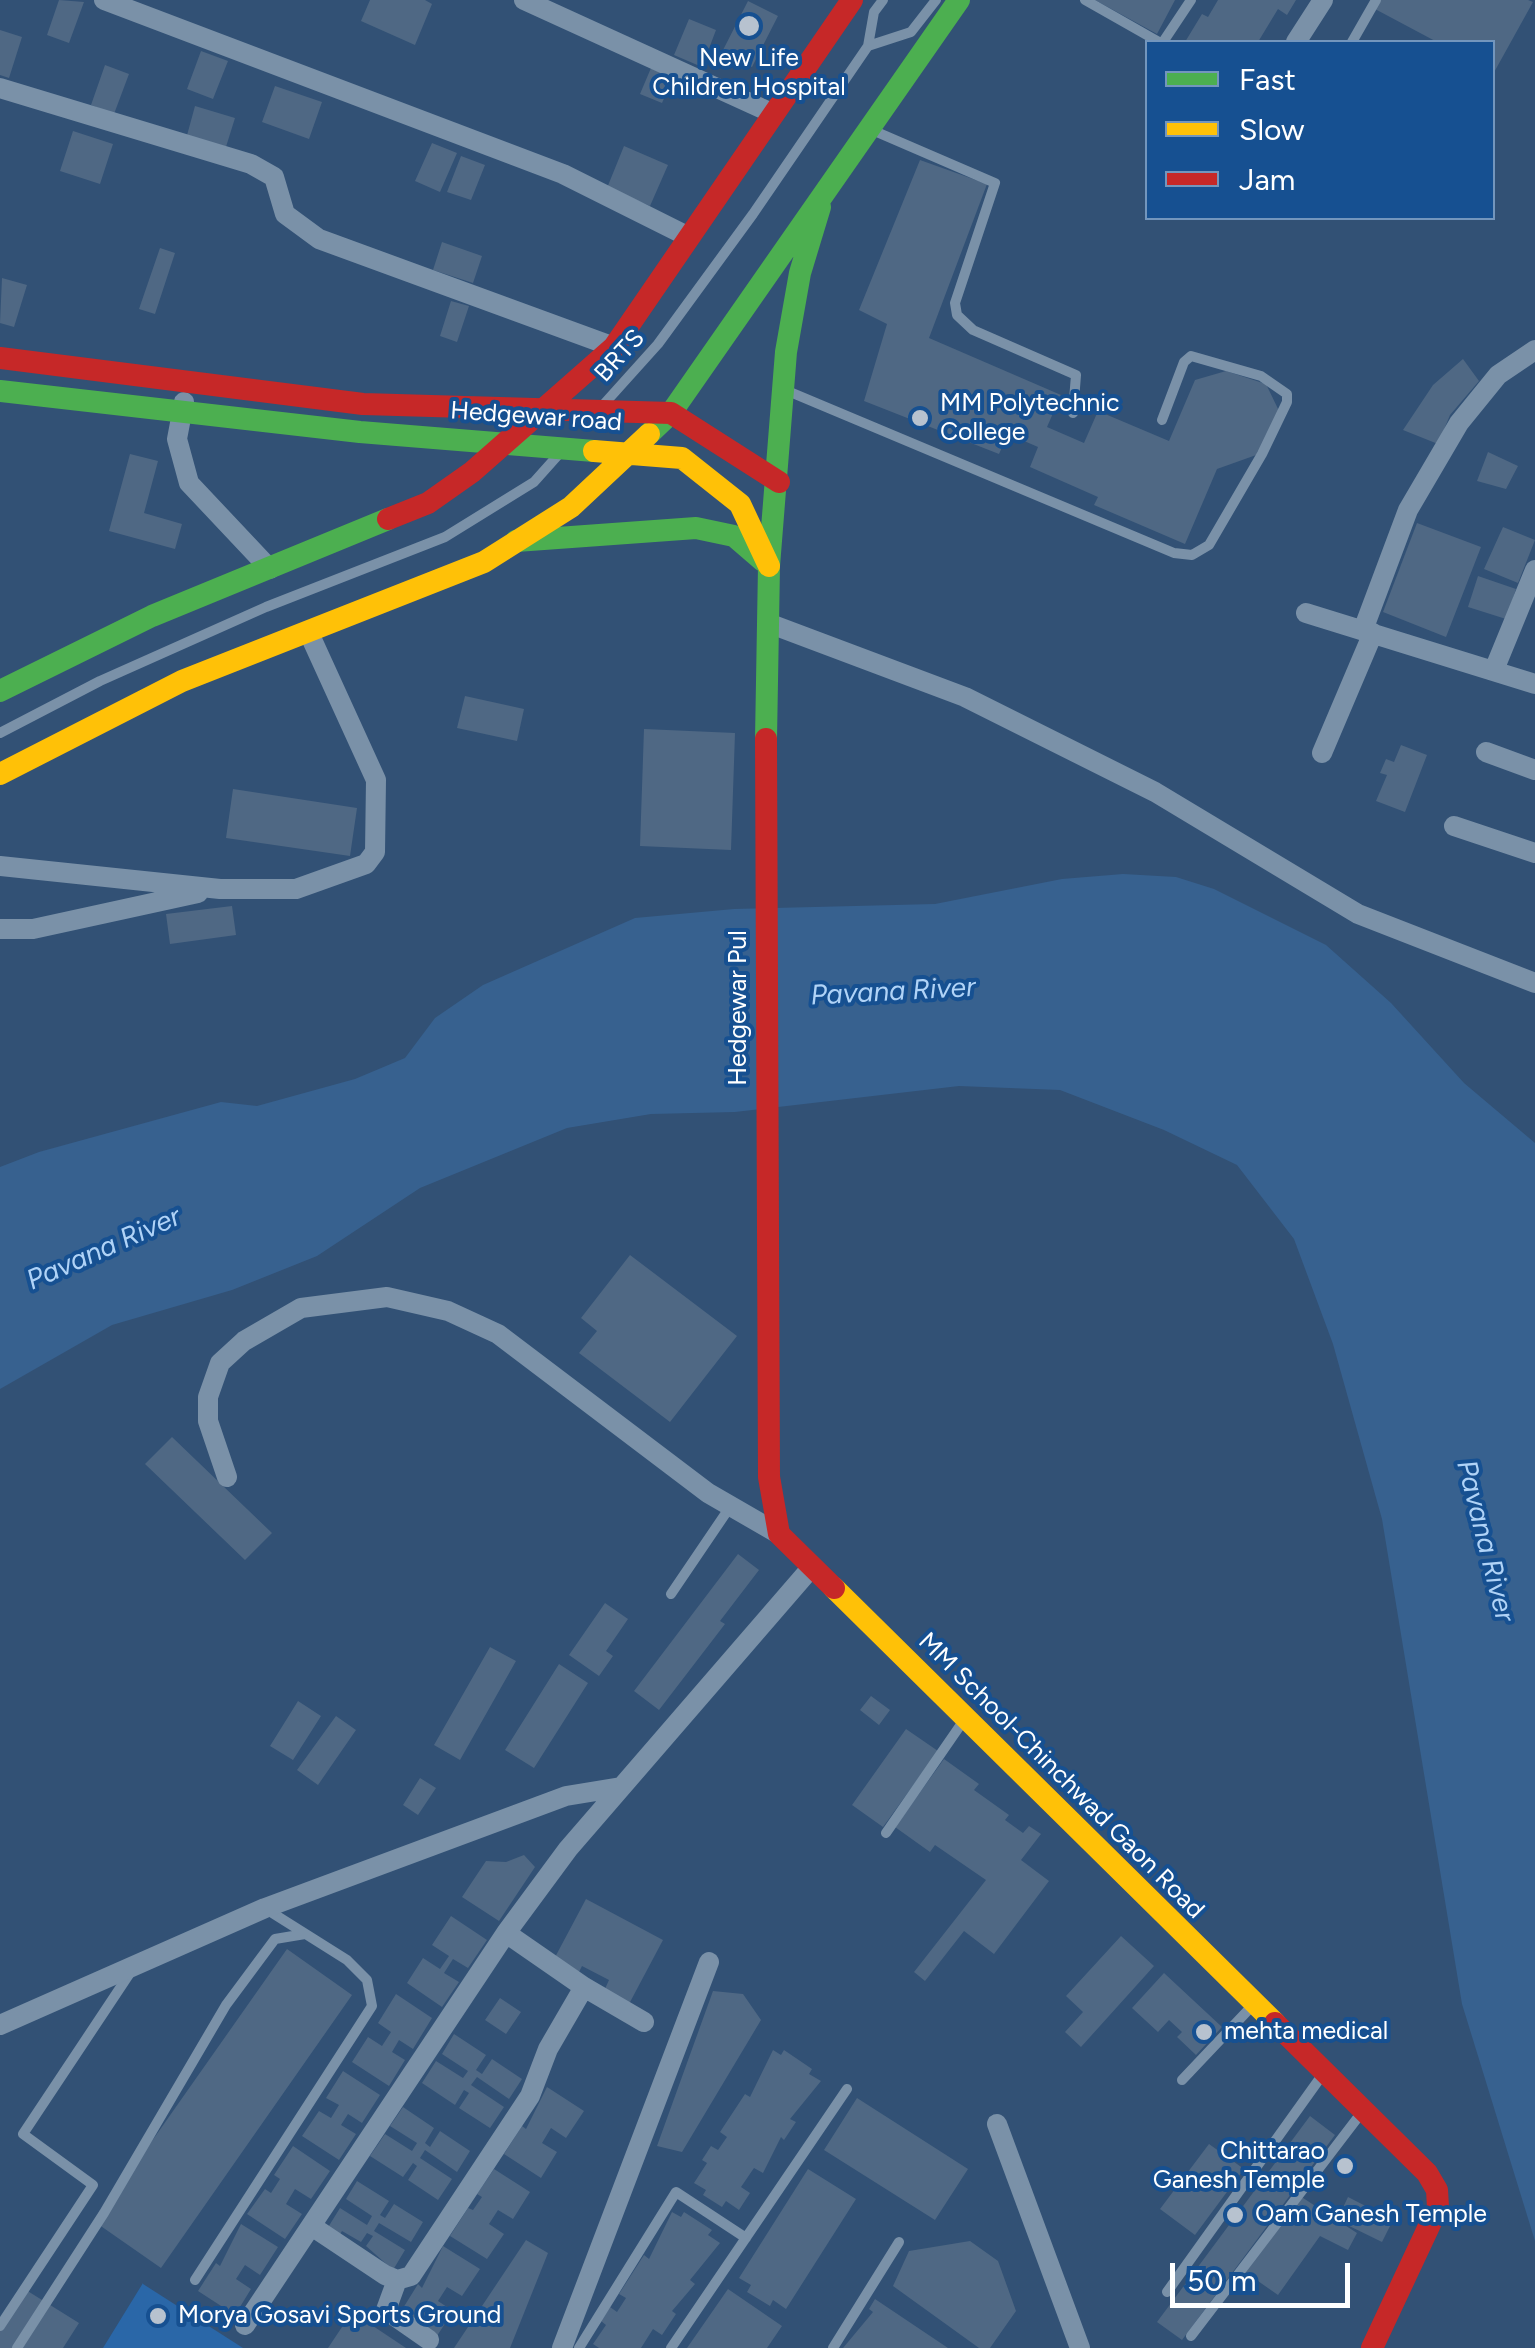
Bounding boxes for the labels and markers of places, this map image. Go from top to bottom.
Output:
marker: New Life Children Hospital [736,13,762,39]
place label: New Life Children Hospital [652,44,846,103]
place label: MM Polytechnic College [940,389,1120,448]
marker: MM Polytechnic College [909,407,931,429]
place label: mehta medical [1224,2017,1388,2047]
marker: mehta medical [1193,2021,1215,2043]
place label: Chittarao Ganesh Temple [1153,2137,1325,2196]
marker: Chittarao Ganesh Temple [1334,2155,1356,2177]
place label: Oam Ganesh Temple [1255,2200,1487,2230]
marker: Oam Ganesh Temple [1224,2204,1246,2226]
place label: Morya Gosavi Sports Ground [178,2301,501,2331]
marker: Morya Gosavi Sports Ground [147,2305,169,2327]

